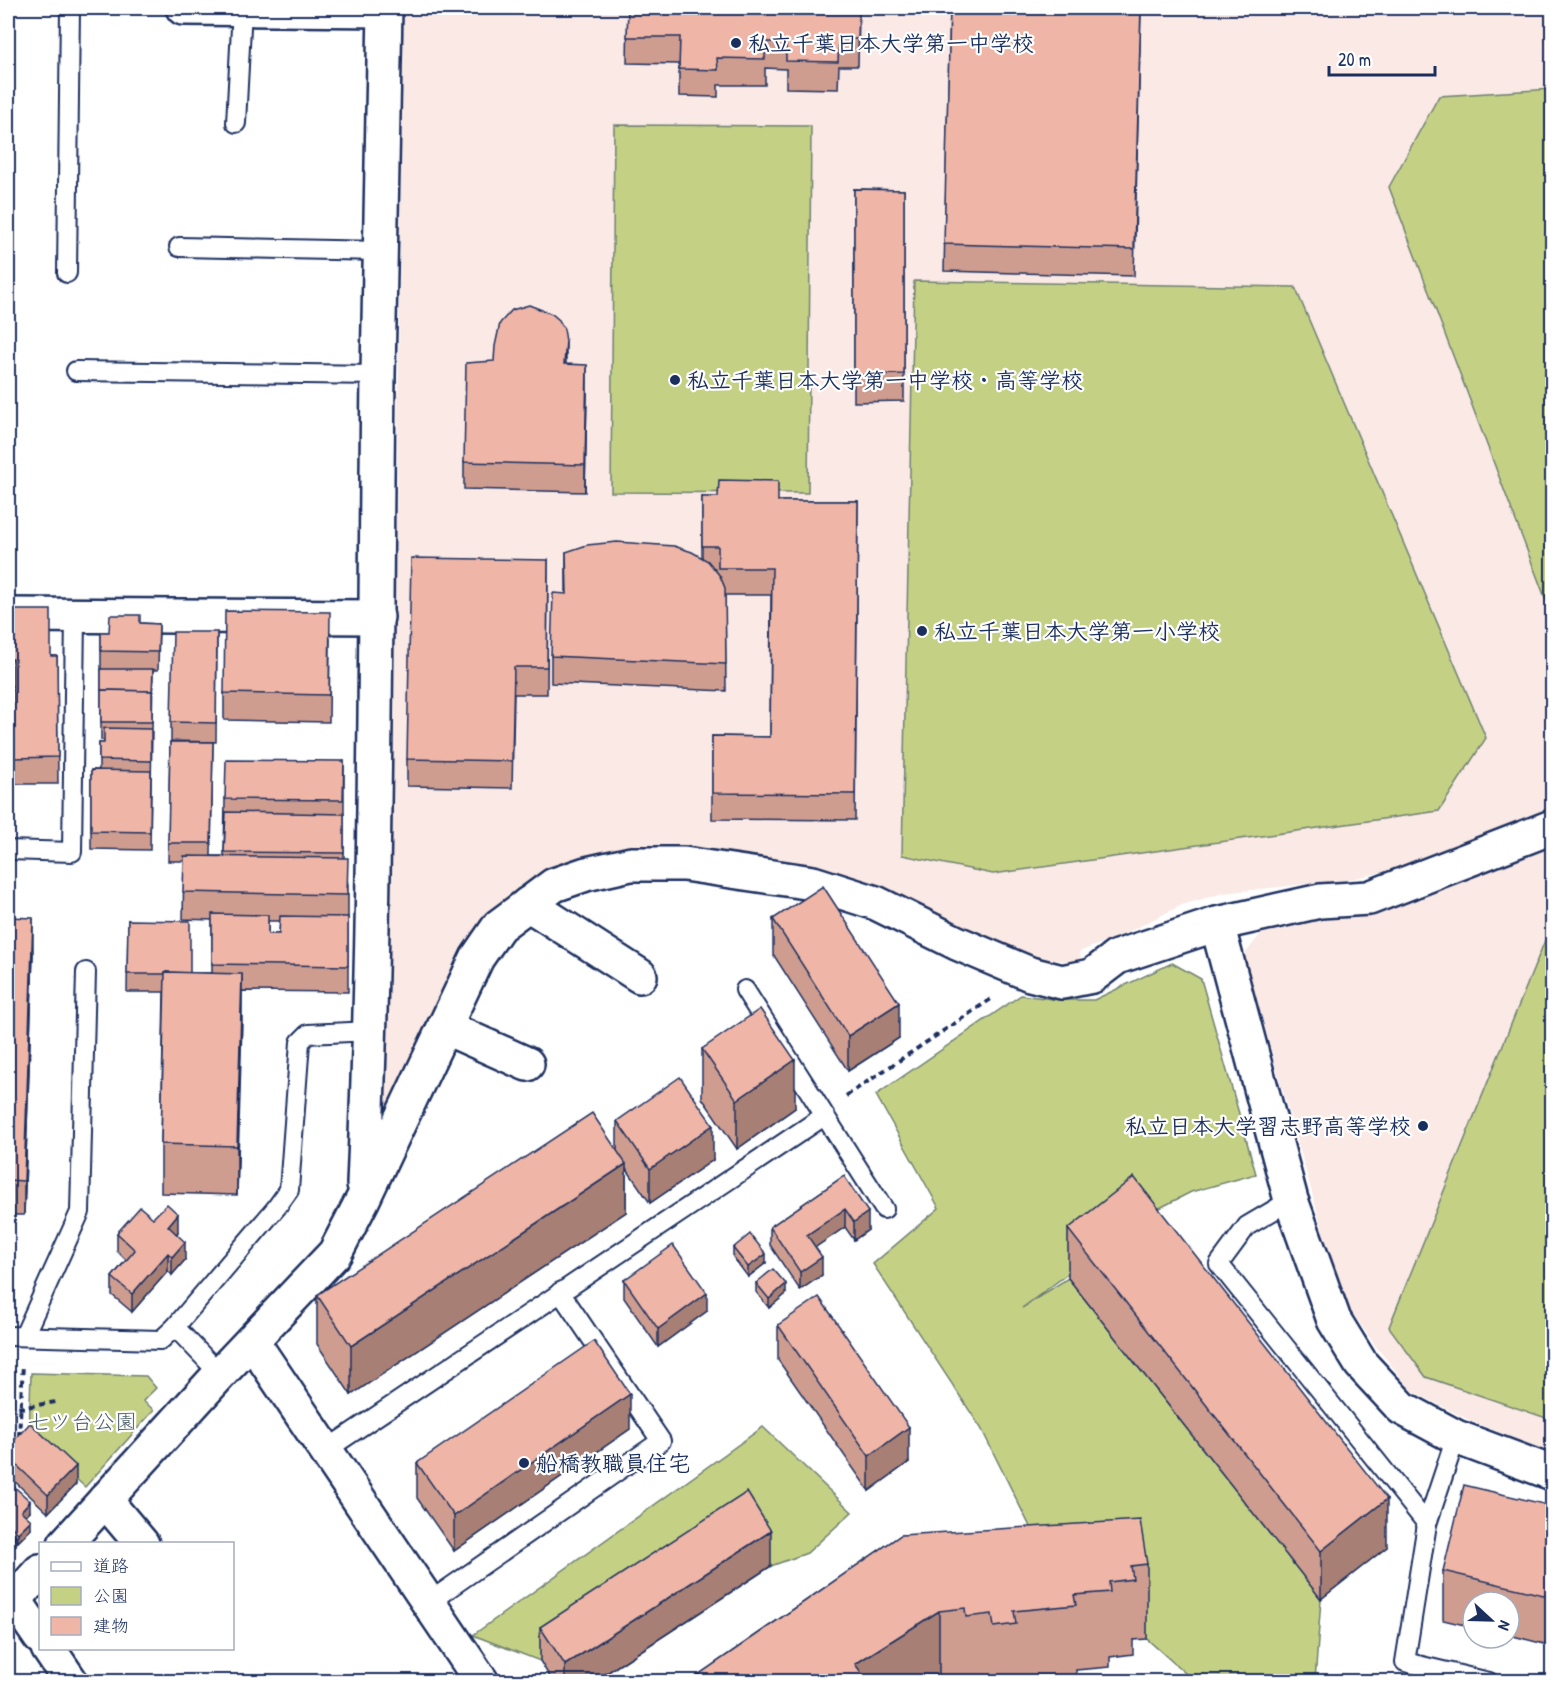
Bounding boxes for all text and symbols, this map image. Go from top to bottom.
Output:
place label: 私立千葉日本大学第一中学校 [748,28,1034,58]
marker: 私立千葉日本大学第一中学校 [729,36,743,50]
scale bar [1329,39,1436,77]
text: 20 m [1338,47,1371,72]
place label: 私立千葉日本大学第一中学校・高等学校 [687,365,1083,395]
marker: 私立千葉日本大学第一中学校・高等学校 [668,373,682,387]
place label: 私立千葉日本大学第一小学校 [934,616,1220,646]
marker: 私立千葉日本大学第一小学校 [915,624,929,638]
place label: 私立日本大学習志野高等学校 [1125,1111,1411,1141]
marker: 私立日本大学習志野高等学校 [1416,1119,1430,1133]
park label: 七ツ台公園 [27,1406,137,1436]
place label: 船橋教職員住宅 [536,1448,690,1478]
marker: 船橋教職員住宅 [517,1456,531,1470]
legend [39,1542,234,1650]
text: 道路 [93,1553,129,1578]
text: 公園 [93,1583,129,1608]
north arrow [1461,1590,1521,1650]
text: 建物 [93,1613,129,1638]
text: N [1493,1618,1517,1634]

